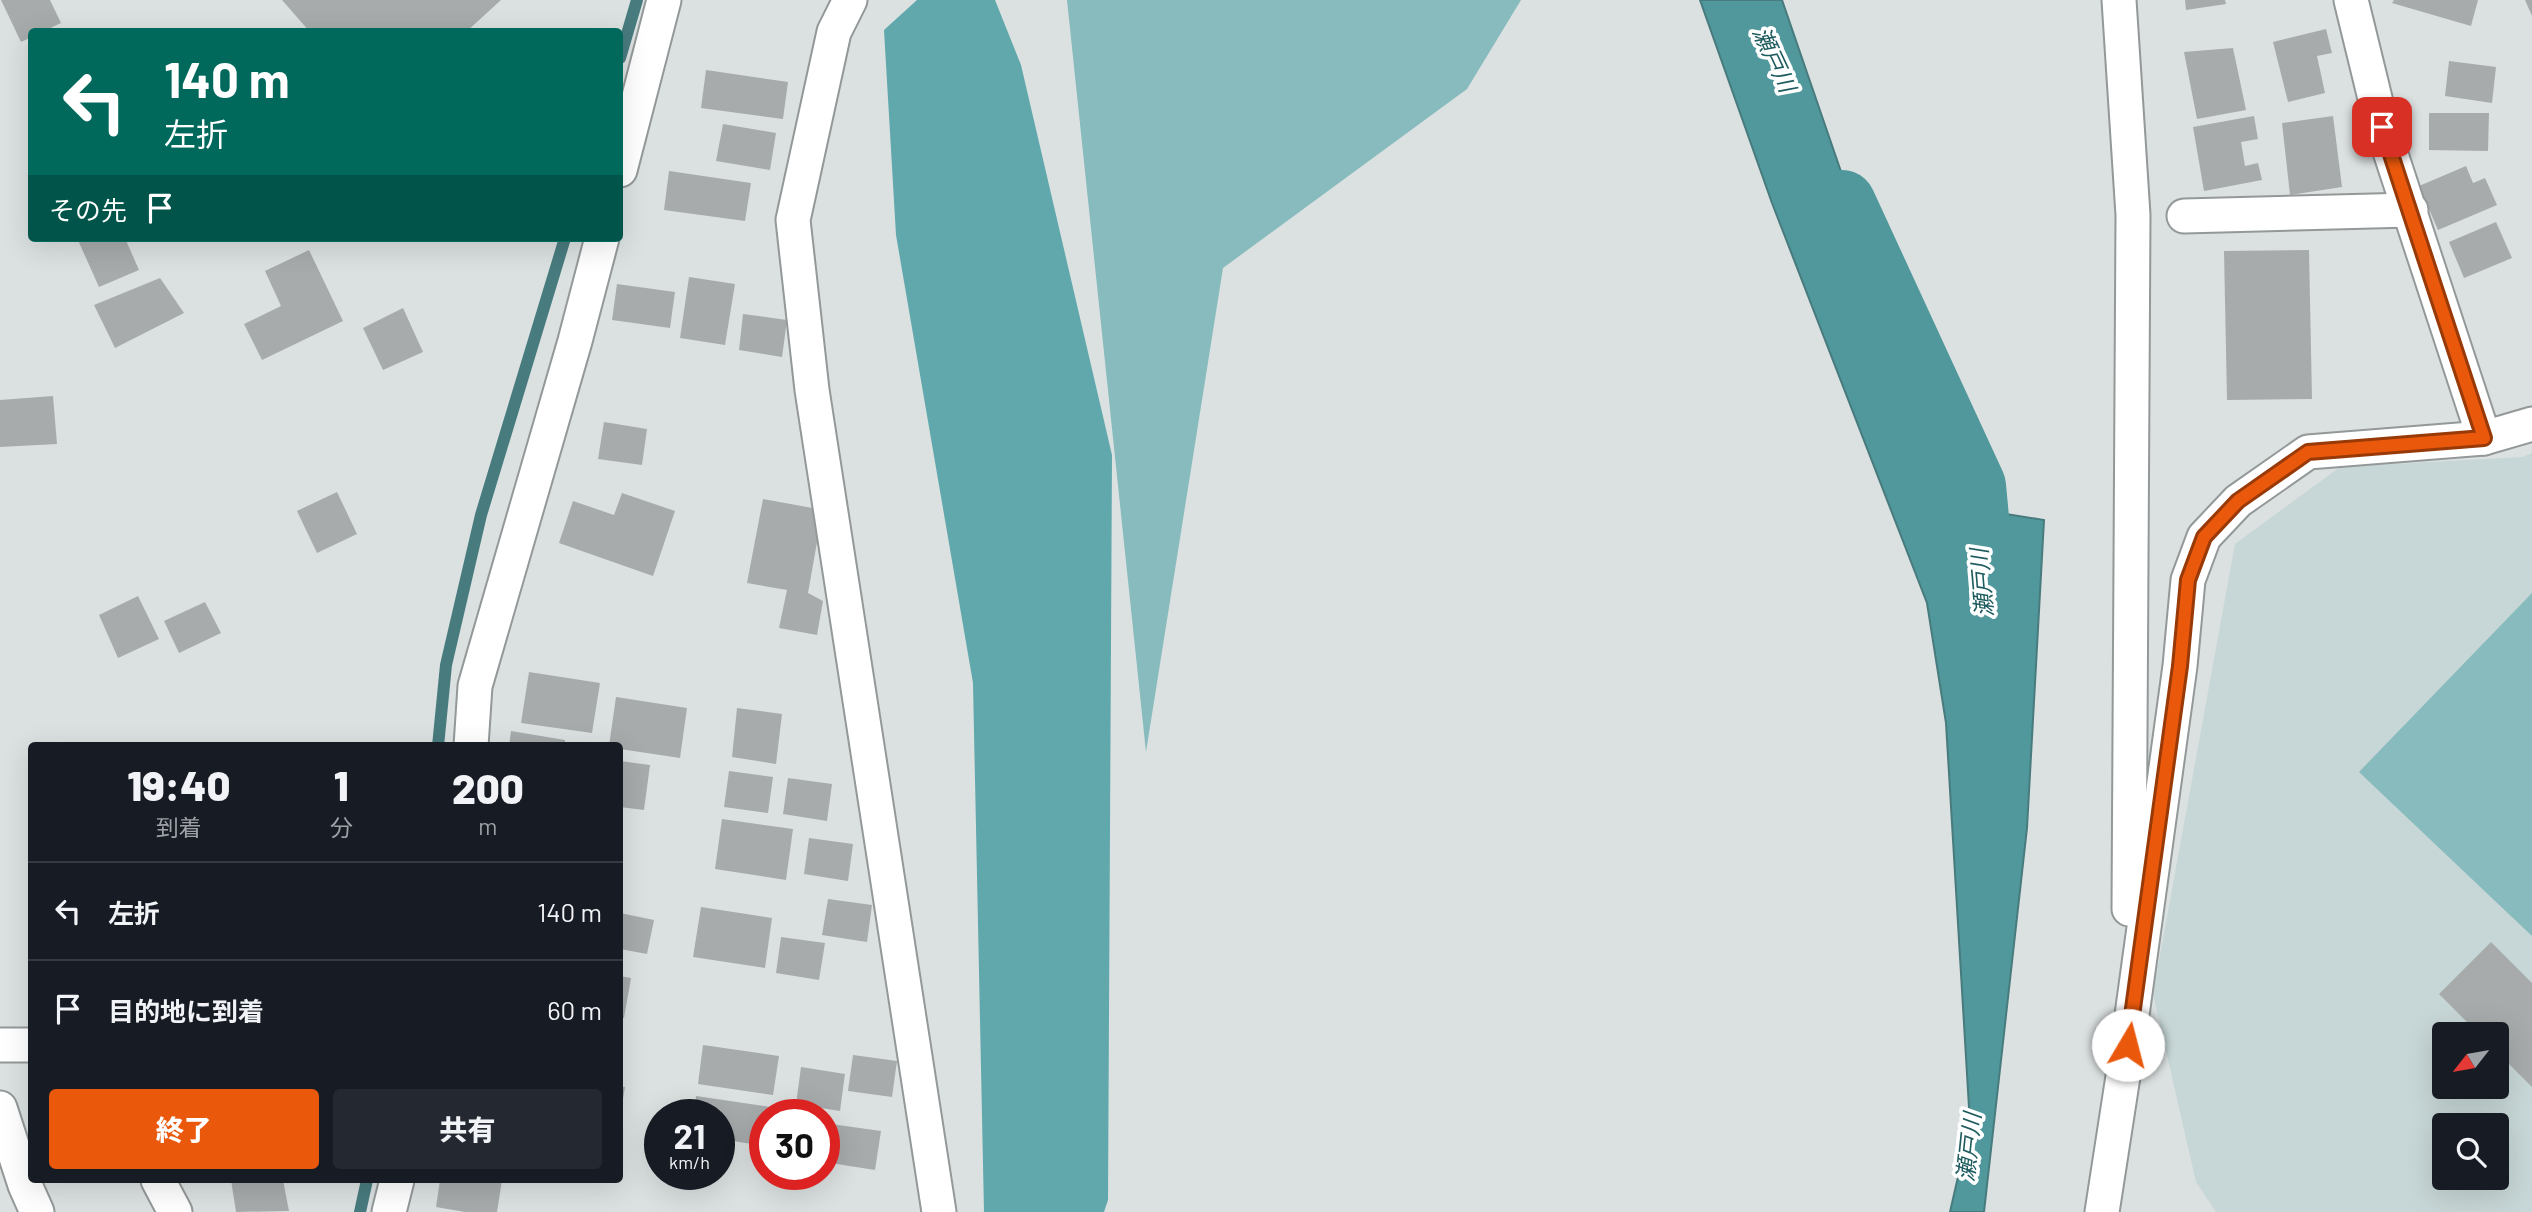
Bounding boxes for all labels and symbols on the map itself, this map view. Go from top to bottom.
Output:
water label: 瀬戸川 [1748,22,1804,99]
pin [2352,97,2412,157]
water label: 瀬戸川 [1964,544,1998,619]
position arrow [2091,1008,2165,1082]
north arrow [2432,1022,2510,1099]
speed limit sign: 30 [749,1099,840,1190]
water label: 瀬戸川 [1950,1108,1986,1183]

